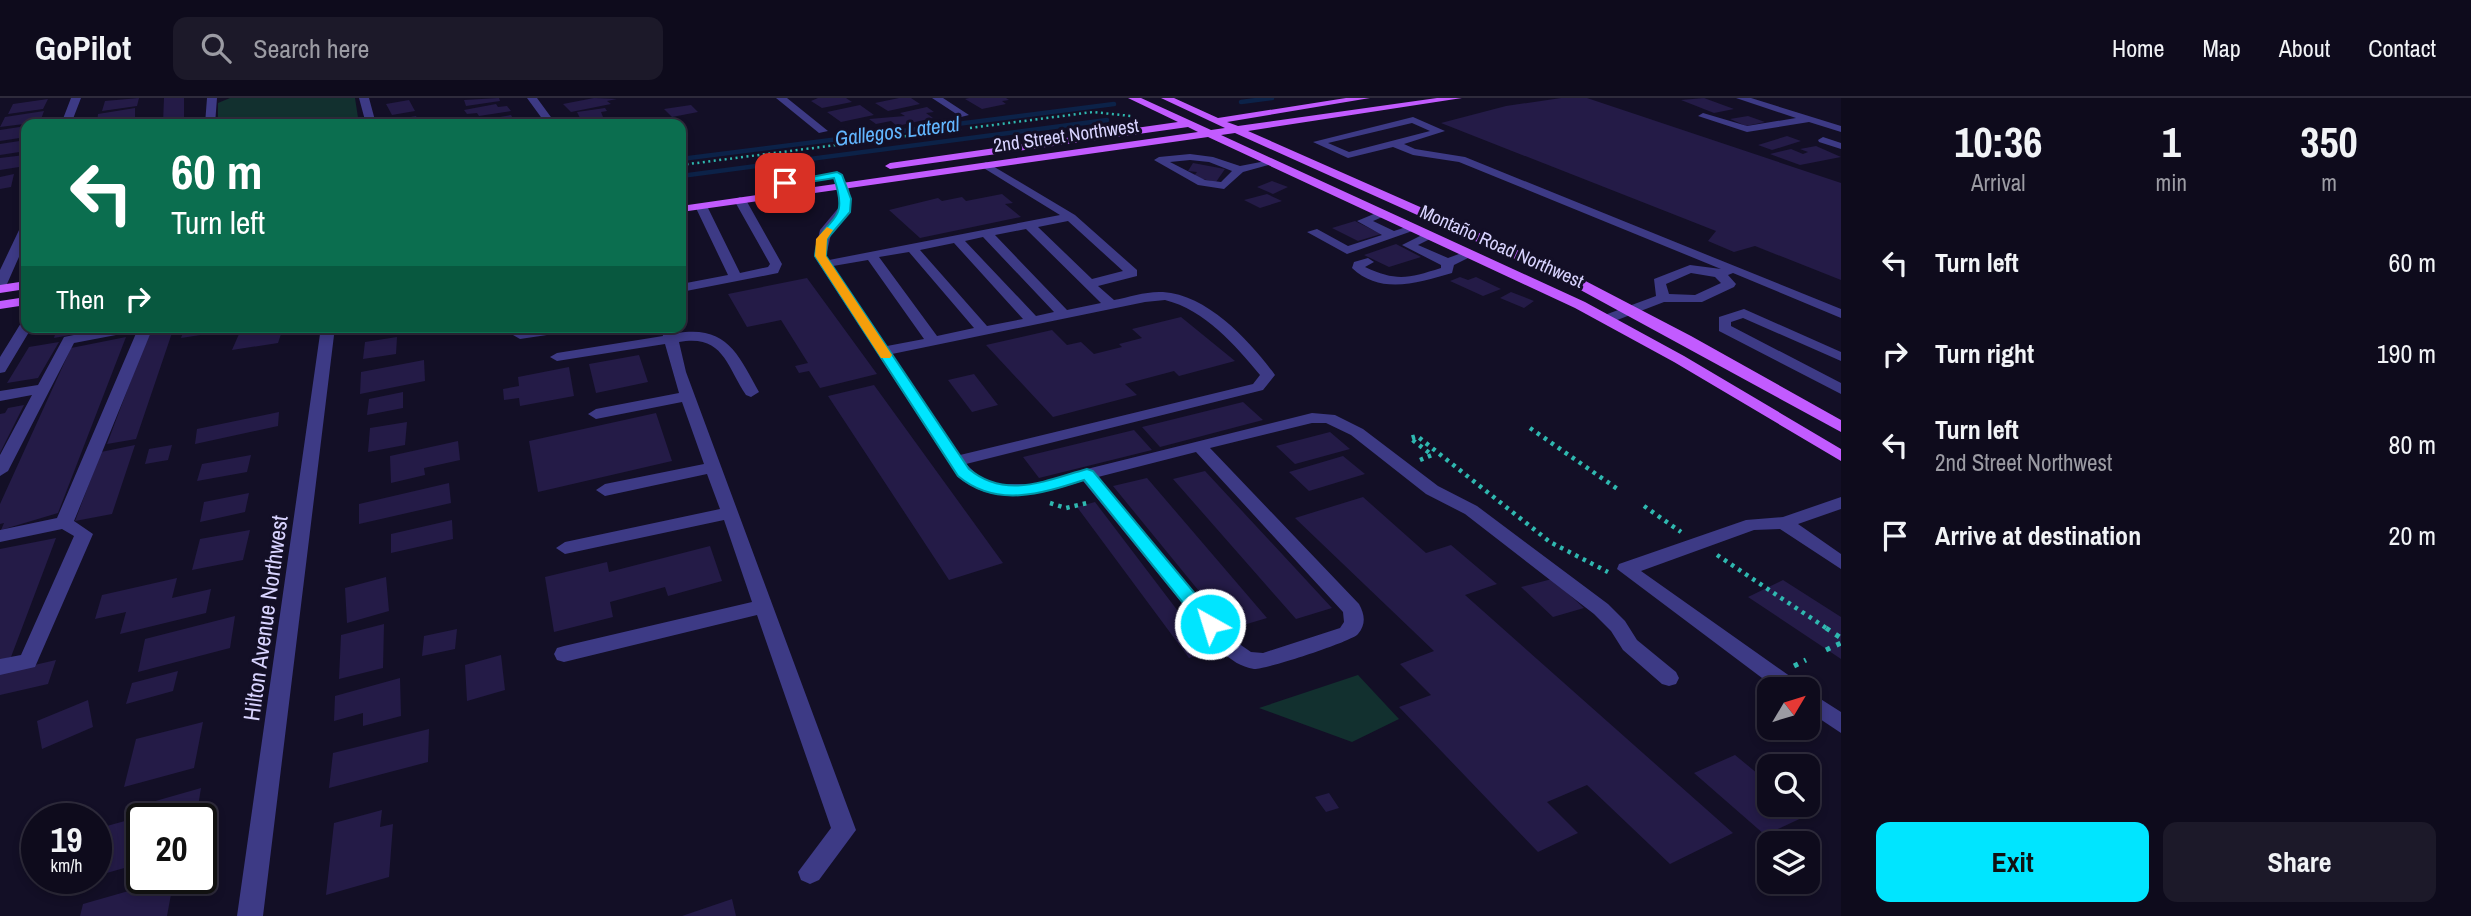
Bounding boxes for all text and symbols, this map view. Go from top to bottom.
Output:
search box [173,17,663,80]
text: GoPilot [35,26,131,70]
icon: search [197,29,235,67]
text: Search here [253,31,369,66]
text: Home [2112,32,2164,64]
text: Map [2202,32,2241,64]
text: About [2279,32,2330,64]
text: Contact [2368,32,2436,64]
water label: Gallegos Lateral [833,109,962,153]
street label: 2nd Street Northwest [992,112,1141,158]
text: 10:36 [1954,114,2042,170]
text: 1 [2162,114,2181,170]
text: 350 [2300,114,2358,170]
text: 60 m [171,138,263,204]
icon: left [56,147,147,238]
pin [755,153,815,213]
icon: arrive [766,164,804,202]
text: Arrival [1971,167,2026,198]
text: min [2156,167,2187,198]
text: m [2321,167,2337,198]
street label: Montaño Road Northwest [1416,198,1589,294]
text: Turn left [171,201,265,244]
icon: left [1876,244,1914,282]
text: Turn left [1935,245,2019,280]
text: 60 m [2389,245,2436,280]
icon: right [119,280,157,318]
text: Then [56,282,105,317]
icon: right [1876,335,1914,373]
text: Turn right [1935,336,2034,371]
text: 190 m [2377,336,2436,371]
text: Turn left [1935,412,2019,447]
icon: left [1876,426,1914,464]
text: 80 m [2389,427,2436,462]
text: 2nd Street Northwest [1935,447,2112,478]
street label: Hilton Avenue Northwest [235,513,295,723]
icon: arrive [1876,517,1914,555]
text: Arrive at destination [1935,518,2141,553]
text: 20 m [2389,518,2436,553]
position arrow [1173,587,1247,661]
north arrow [1757,677,1820,740]
map controls [1757,677,1820,894]
button: search [1757,754,1820,817]
speed limit sign: 20 [126,803,217,894]
text: 19 [51,816,82,863]
button: Exit [1876,822,2149,902]
button: Share [2163,822,2436,902]
button: layers [1757,831,1820,894]
text: km/h [51,853,83,878]

